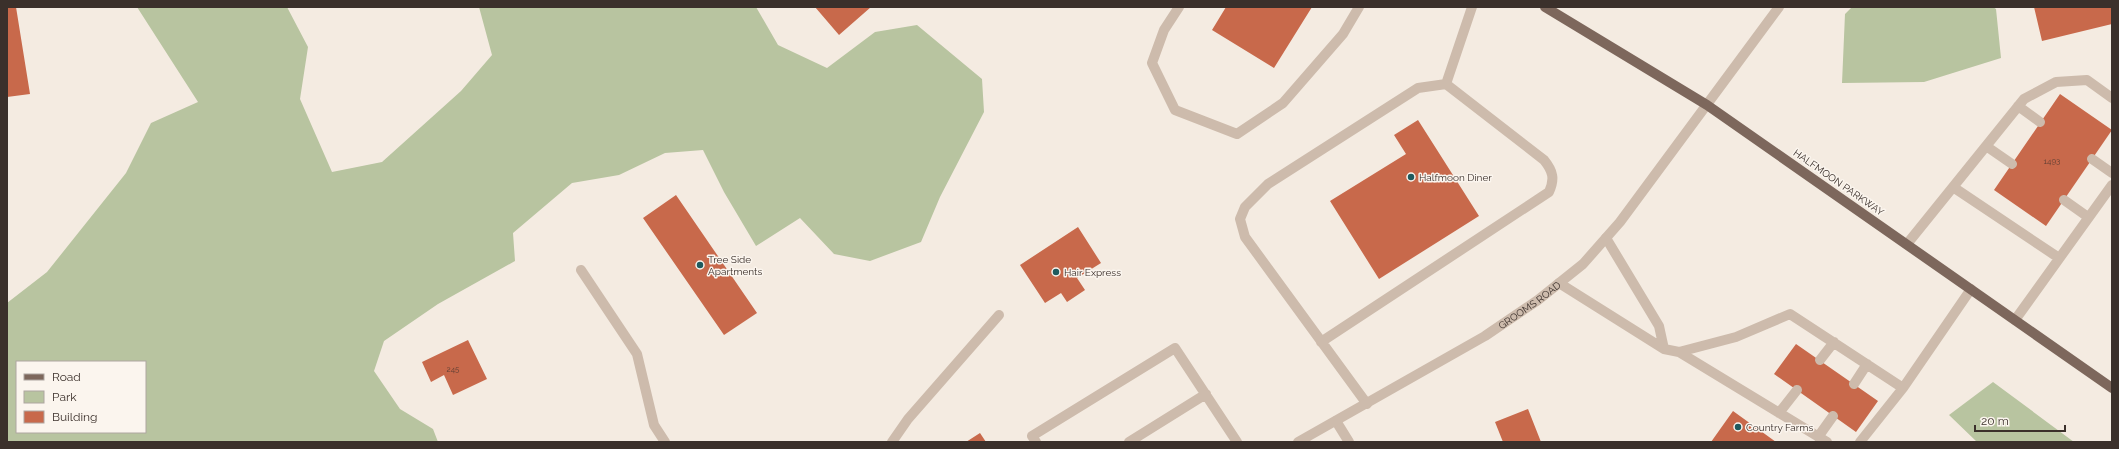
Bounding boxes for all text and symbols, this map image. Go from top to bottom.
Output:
street label: HALFMOON PARKWAY [1791,147,1886,218]
house number: 1493 [2044,156,2060,166]
marker: Halfmoon Diner [1406,172,1416,182]
place label: Halfmoon Diner [1419,172,1492,183]
place label: Tree Side Apartments [708,254,762,277]
marker: Tree Side Apartments [695,260,705,270]
marker: Hair Express [1051,267,1061,277]
place label: Hair Express [1064,267,1121,278]
street label: GROOMS ROAD [1496,279,1563,331]
legend [16,361,146,433]
house number: 245 [447,364,460,374]
text: Road [52,370,81,384]
text: Park [52,390,77,404]
scale bar [1975,407,2065,433]
text: Building [52,410,98,424]
text: 20 m [1981,414,2009,428]
marker: Country Farms [1733,422,1743,432]
place label: Country Farms [1746,422,1813,433]

